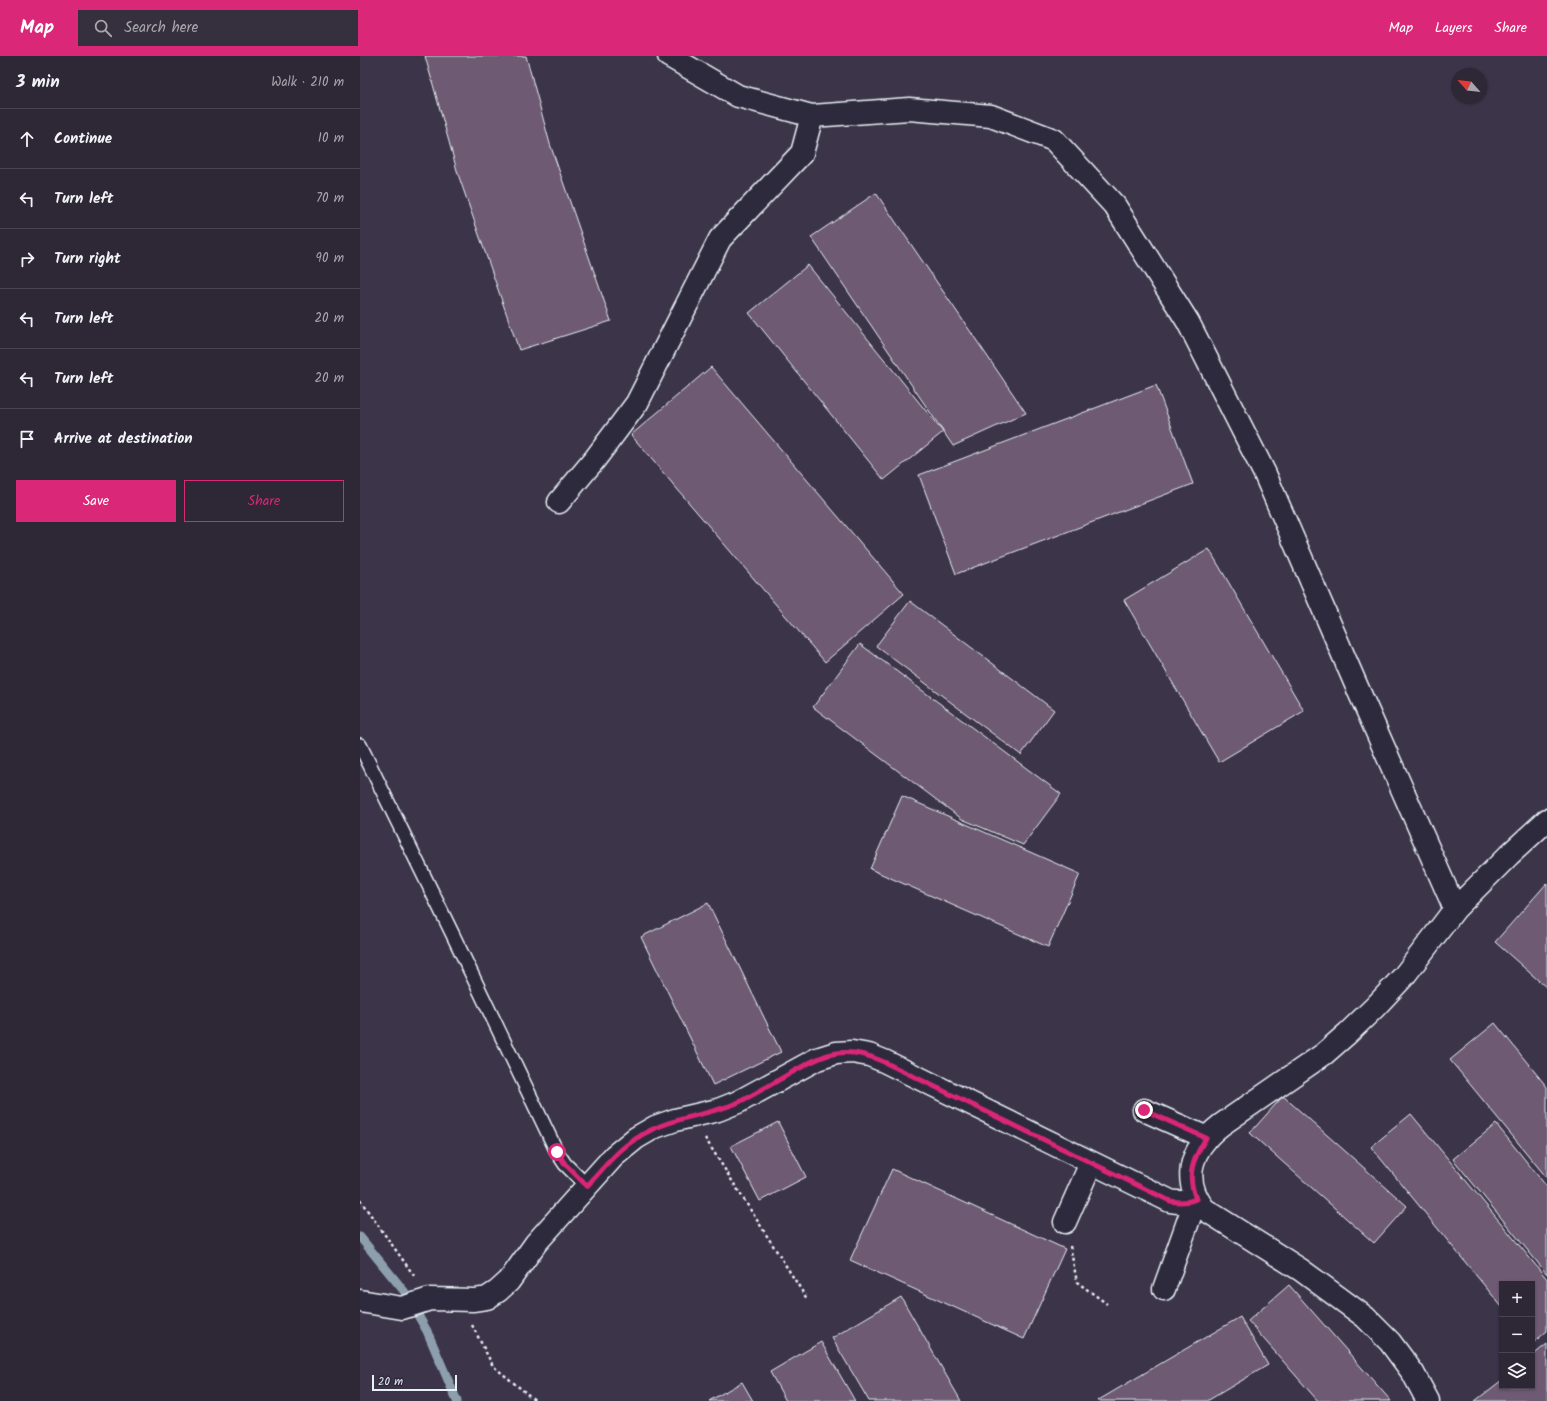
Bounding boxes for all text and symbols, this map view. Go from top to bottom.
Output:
search box [78,10,358,46]
text: Map [20,13,54,43]
text: Search here [124,16,198,40]
icon: search [92,17,114,39]
text: Map [1389,17,1413,39]
text: Layers [1435,17,1473,39]
text: Share [1495,17,1527,39]
north arrow [1451,68,1487,104]
text: 3 min [16,69,60,96]
text: Walk · 210 m [271,72,344,93]
text: Continue [54,127,112,151]
icon: ahead [16,128,38,150]
text: 10 m [318,128,344,149]
text: Turn left [54,187,114,211]
icon: left [16,188,38,210]
text: 70 m [316,188,344,209]
text: Turn right [54,247,121,271]
icon: right [16,248,38,270]
text: 90 m [316,248,344,269]
text: Turn left [54,307,114,331]
icon: left [16,308,38,330]
text: 20 m [314,308,344,329]
text: Turn left [54,367,114,391]
icon: left [16,368,38,390]
text: 20 m [314,368,344,389]
text: Arrive at destination [54,427,193,451]
icon: arrive [16,428,38,450]
button: Save [16,480,176,522]
button: Share [184,480,344,522]
route end [1135,1101,1153,1119]
route start [548,1143,566,1161]
map controls [1499,1281,1535,1389]
button: + [1499,1281,1535,1317]
button: − [1499,1317,1535,1353]
button: layers [1499,1353,1535,1389]
scale bar [372,1373,457,1392]
text: 20 m [378,1373,403,1391]

